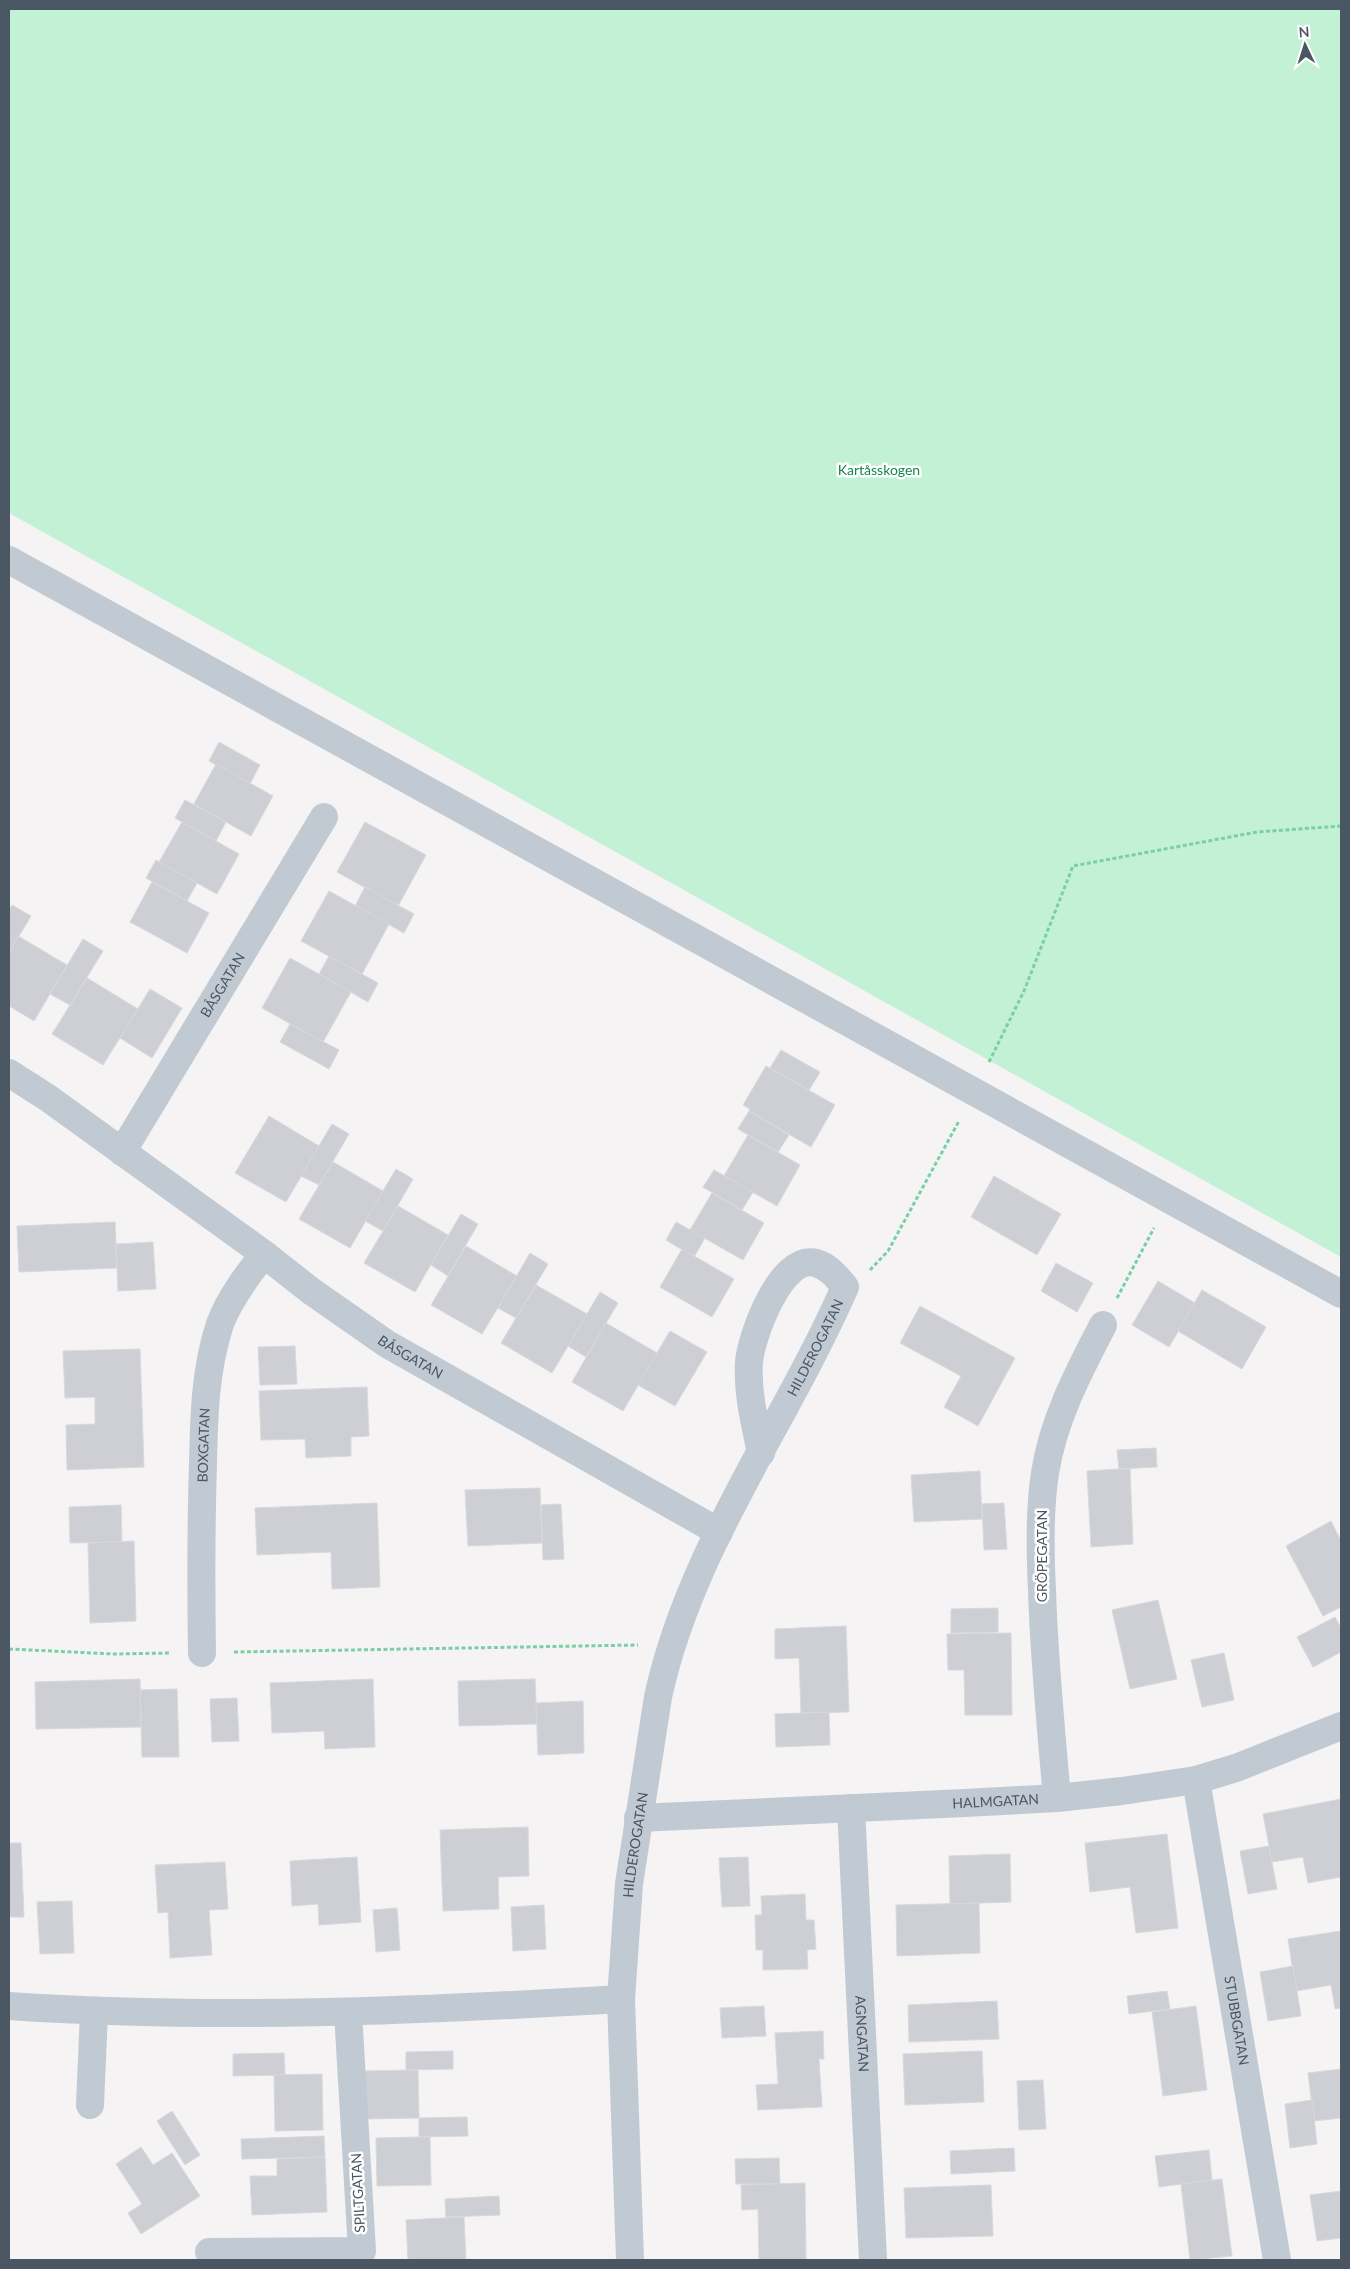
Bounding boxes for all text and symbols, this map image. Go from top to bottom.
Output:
north arrow [1280,20,1330,70]
text: N [1298,23,1310,40]
park label: Kartåsskogen [838,461,920,478]
street label: BÅSGATAN [196,949,248,1020]
street label: HILDEROGATAN [783,1296,846,1399]
street label: BÅSGATAN [375,1331,446,1382]
street label: BOXGATAN [193,1407,213,1483]
street label: GRÖPEGATAN [1033,1510,1050,1602]
street label: HALMGATAN [952,1790,1039,1812]
street label: HILDEROGATAN [619,1791,651,1898]
street label: STUBBGATAN [1221,1974,1253,2067]
street label: AGNGATAN [852,1995,873,2072]
street label: SPILTGATAN [347,2153,368,2233]

